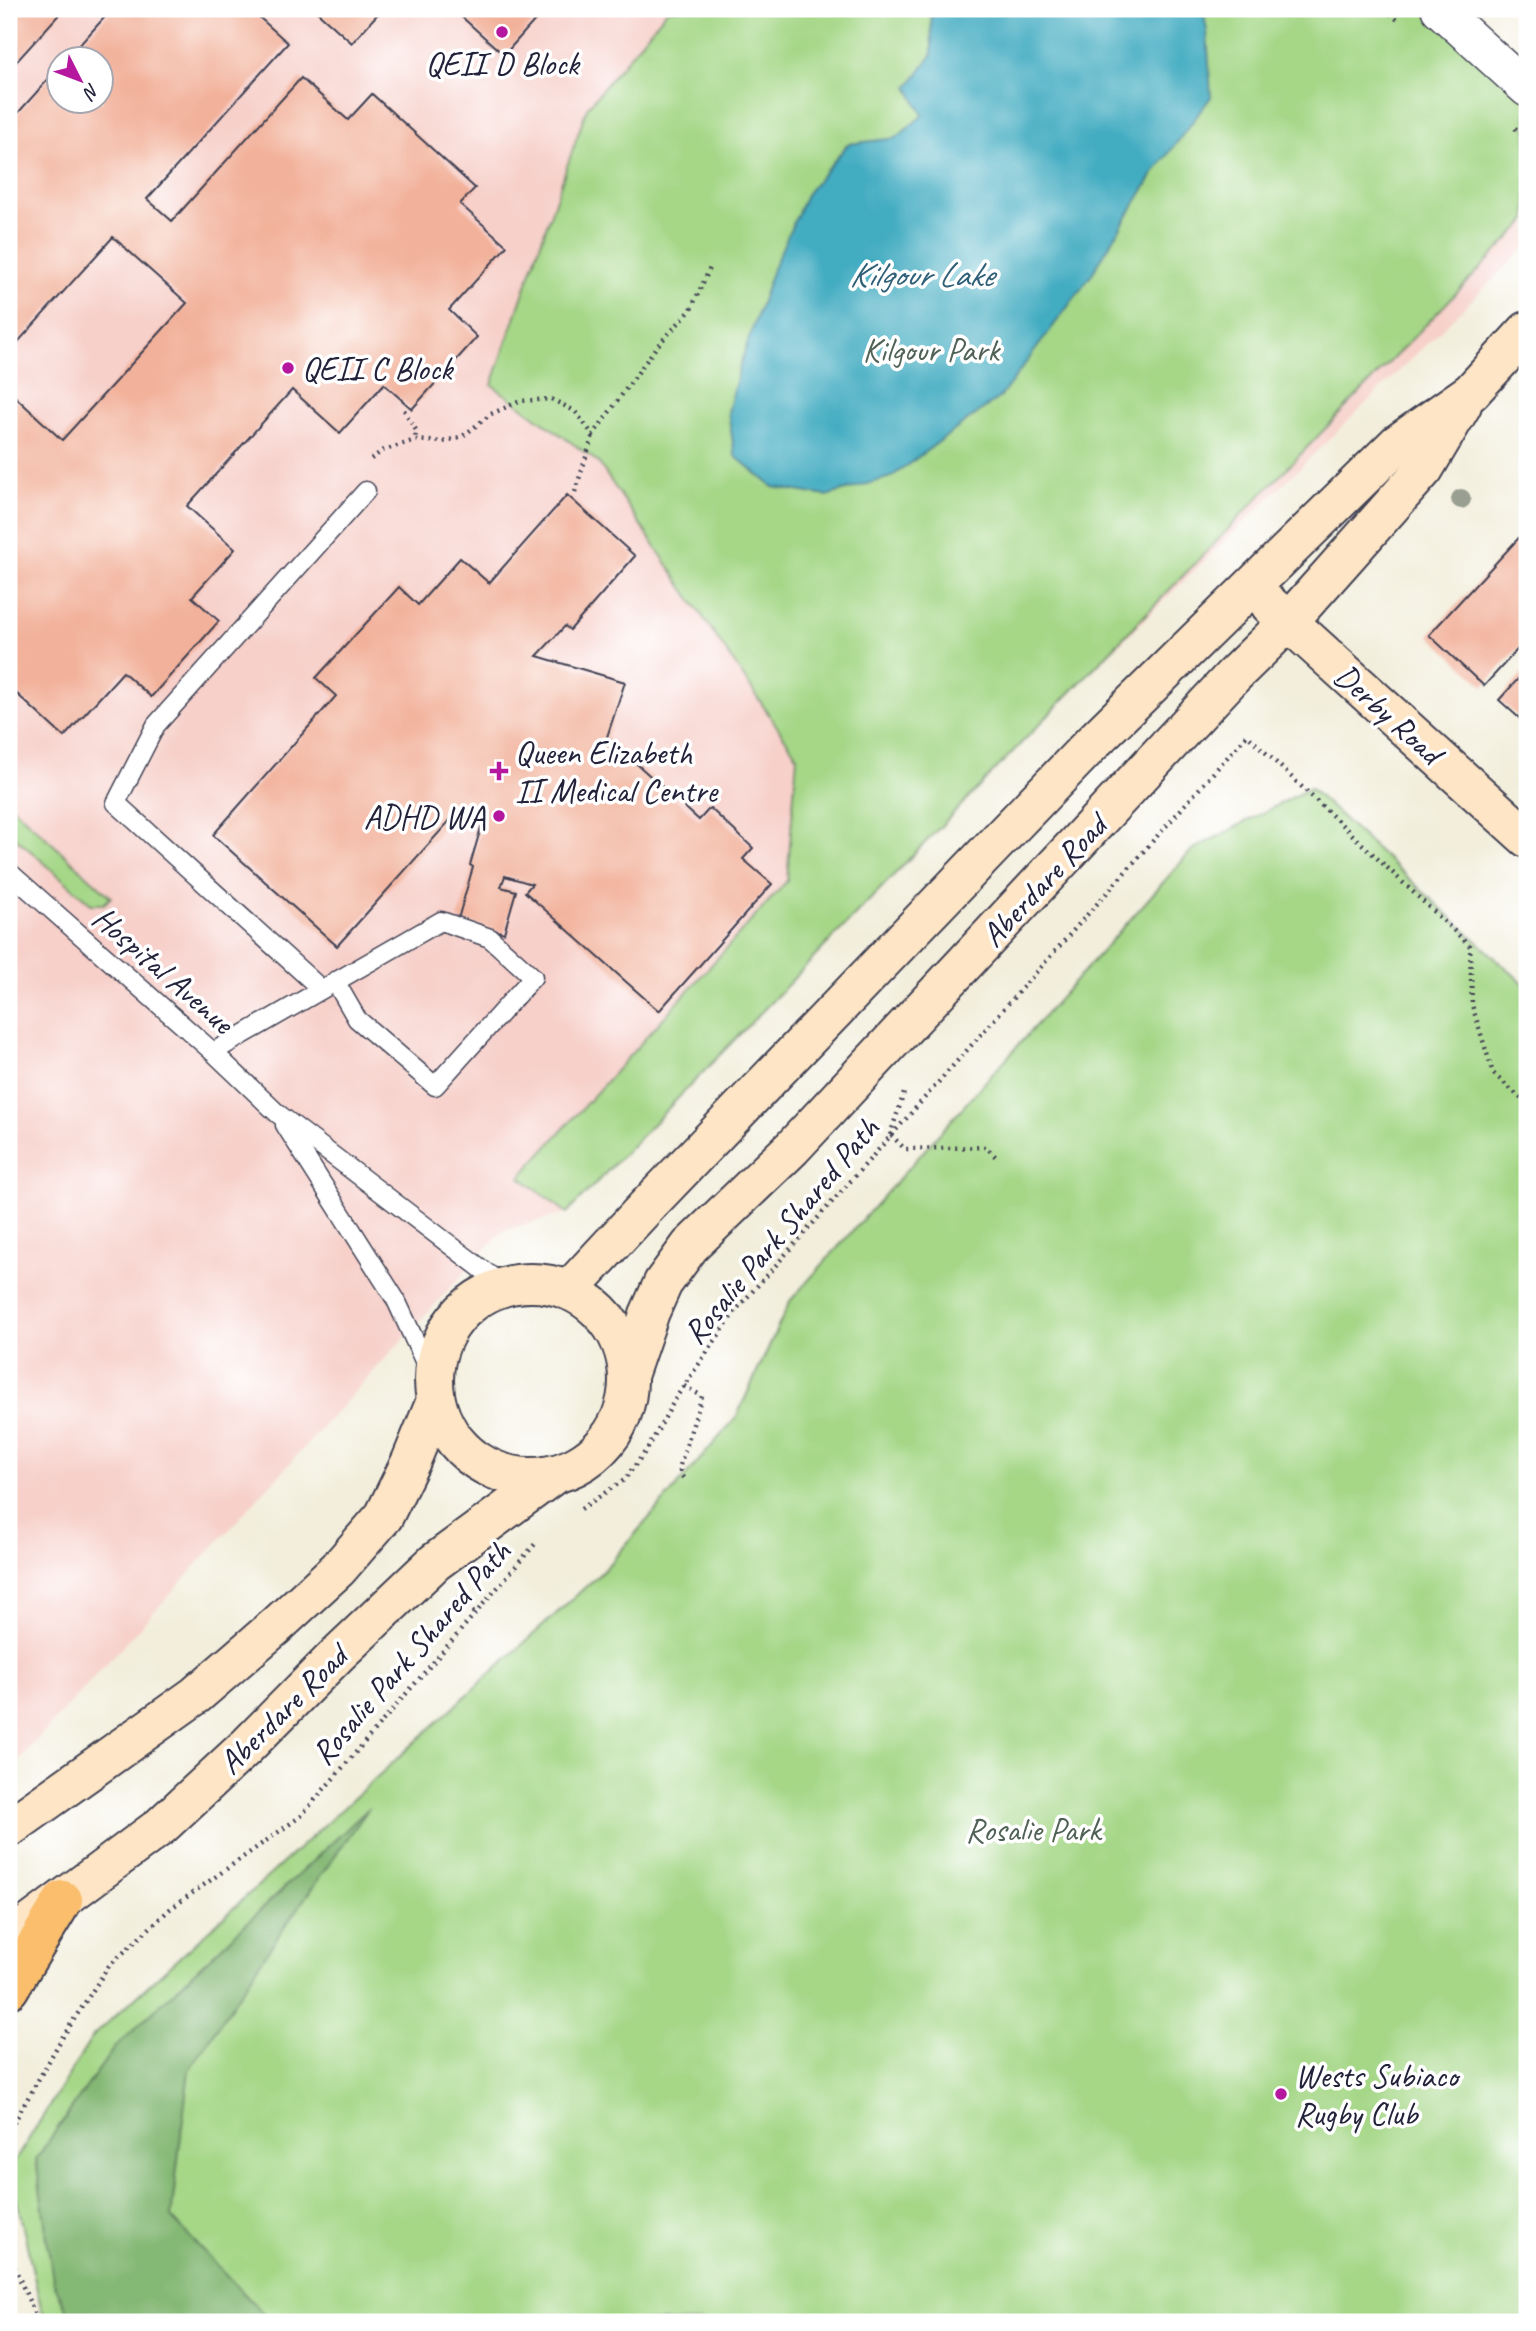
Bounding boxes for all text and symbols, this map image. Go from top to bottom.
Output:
marker: QEII D Block [494,24,510,40]
place label: QEII D Block [425,43,581,85]
north arrow [46,46,116,116]
text: N [77,78,105,106]
water label: Kilgour Lake [849,252,997,297]
park label: Kilgour Park [863,329,1001,371]
place label: QEII C Block [302,348,454,390]
marker: QEII C Block [280,360,296,376]
street label: Derby Road [1326,655,1454,776]
place label: Queen Elizabeth II Medical Centre [515,732,719,812]
marker: Queen Elizabeth II Medical Centre [489,761,509,781]
place label: ADHD WA [364,796,486,838]
street label: Aberdare Road [972,802,1119,956]
marker: ADHD WA [491,808,507,824]
street label: Hospital Avenue [84,897,245,1044]
street label: Rosalie Park Shared Path [673,1108,889,1353]
street label: Rosalie Park Shared Path [302,1531,520,1773]
street label: Aberdare Road [209,1633,360,1783]
park label: Rosalie Park [966,1809,1103,1851]
place label: Wests Subiaco Rugby Club [1295,2055,1461,2135]
marker: Wests Subiaco Rugby Club [1273,2086,1289,2102]

